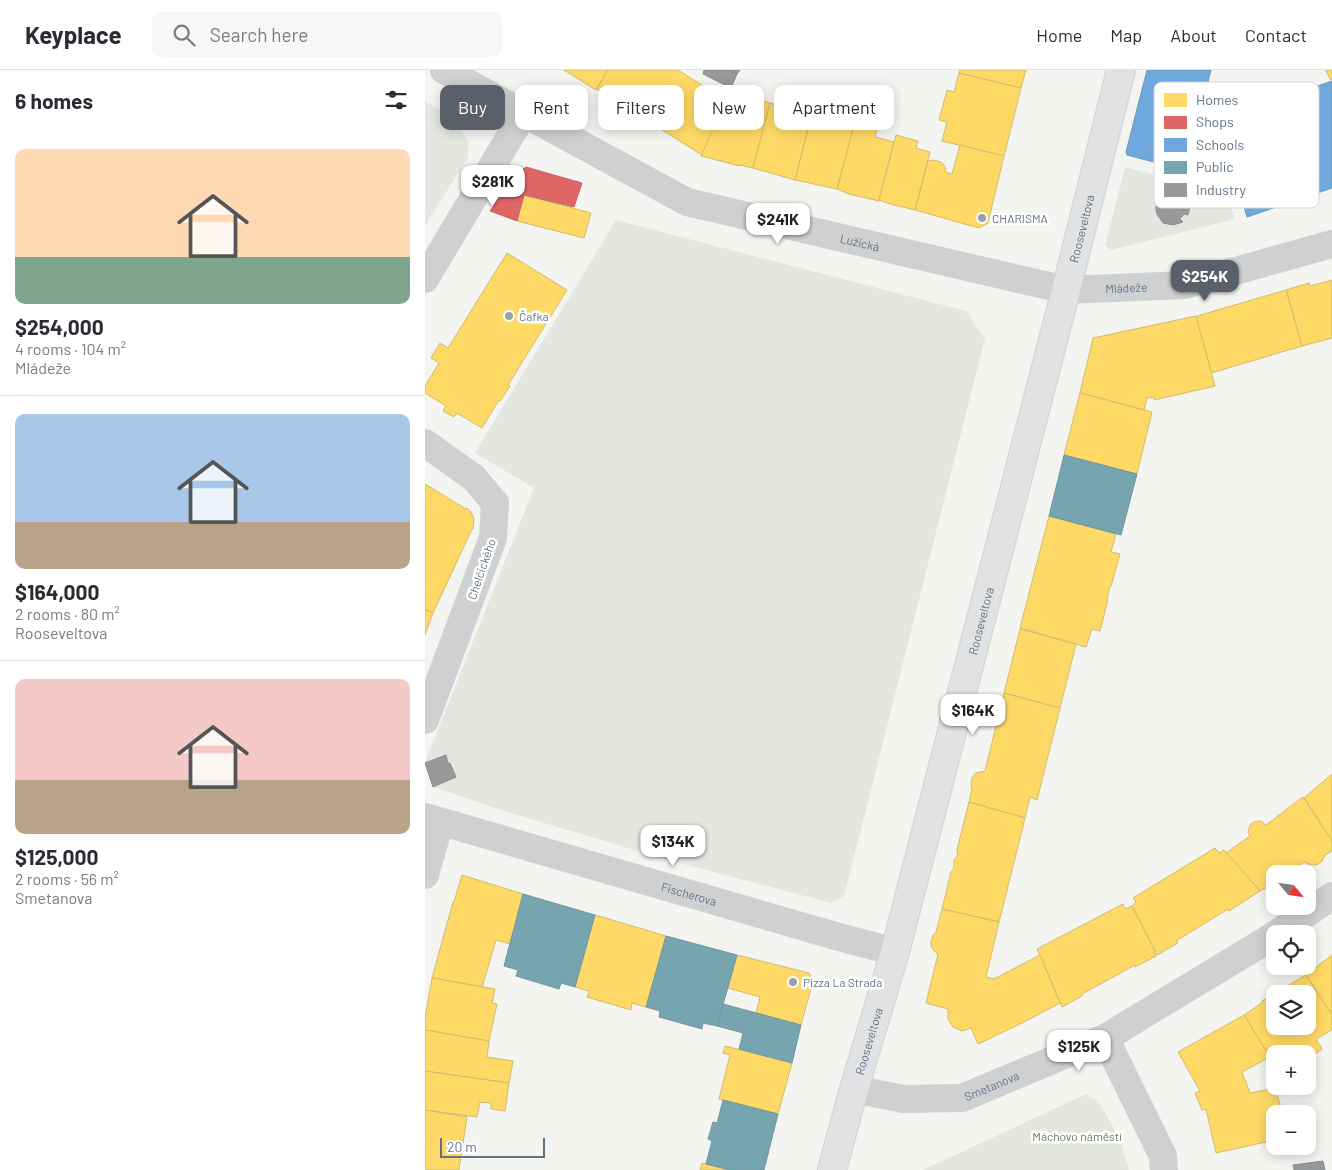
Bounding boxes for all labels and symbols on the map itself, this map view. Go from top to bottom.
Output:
legend [1154,82,1319,208]
text: Homes [1196,91,1239,108]
text: Shops [1196,113,1234,130]
text: Schools [1196,136,1244,153]
text: Public [1196,158,1234,175]
pin: $281K [458,164,528,207]
text: Industry [1196,181,1247,198]
street label: Rooseveltova [1066,193,1097,264]
pin: $241K [743,202,813,245]
place label: CHARISMA [992,211,1048,225]
marker: CHARISMA [976,212,988,224]
street label: Lužická [839,231,881,253]
pin: $254K [1170,260,1240,302]
street label: Mládeže [1105,280,1148,295]
place label: Čafka [519,309,549,323]
marker: Čafka [503,310,515,322]
street label: Chelčického [464,537,498,601]
street label: Rooseveltova [965,585,996,656]
pin: $164K [938,694,1008,736]
pin: $134K [638,824,708,867]
north arrow [1266,865,1316,915]
street label: Fischerova [660,879,718,908]
place label: Pizza La Strada [803,975,882,989]
marker: Pizza La Strada [787,976,799,988]
street label: Rooseveltova [852,1006,885,1076]
pin: $125K [1044,1030,1114,1072]
street label: Smetanova [962,1068,1021,1103]
park label: Máchovo náměstí [1032,1129,1122,1143]
scale bar [440,1135,545,1158]

